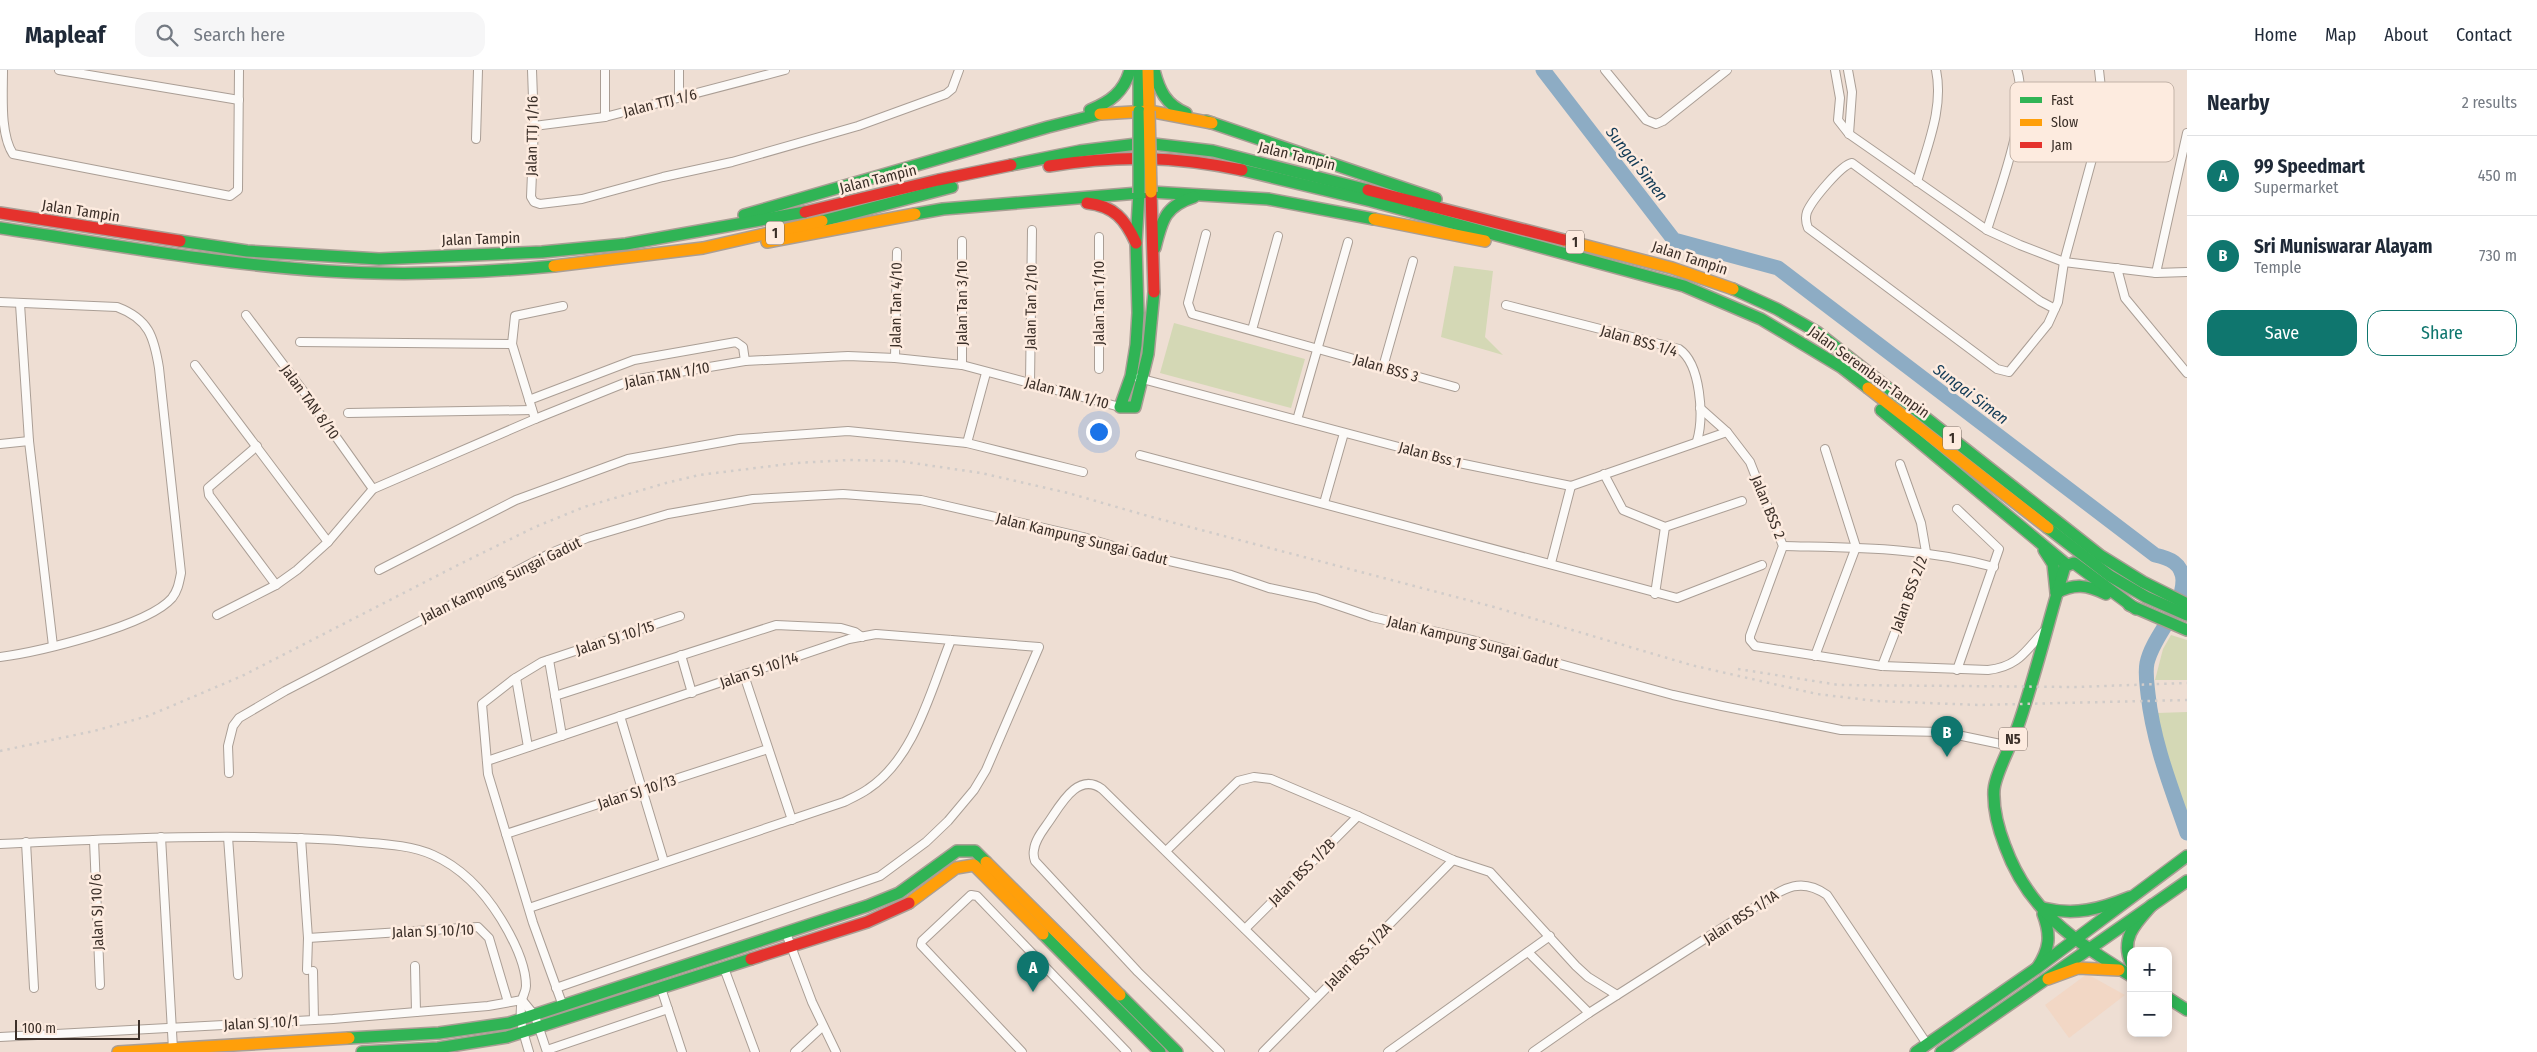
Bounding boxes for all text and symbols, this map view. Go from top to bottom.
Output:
search box [135,12,485,57]
text: Mapleaf [25,21,105,49]
icon: search [153,21,181,49]
text: Search here [193,23,285,46]
text: Home [2254,24,2297,46]
text: Map [2325,24,2356,46]
text: About [2384,24,2428,46]
text: Contact [2456,24,2512,46]
legend [2010,82,2174,162]
street label: Jalan TTJ 1/6 [621,85,699,121]
text: Nearby [2207,90,2269,116]
text: Fast [2051,92,2074,109]
text: 2 results [2462,93,2517,112]
street label: Jalan TTJ 1/16 [522,96,542,176]
text: Slow [2051,114,2078,131]
water label: Sungai Simen [1602,122,1672,205]
text: Jam [2051,137,2072,154]
street label: Jalan Tampin [1257,138,1337,174]
text: 99 Speedmart [2254,155,2365,178]
street label: Jalan Tampin [838,161,918,197]
text: A [2219,166,2227,185]
text: 450 m [2478,166,2517,185]
text: Supermarket [2254,178,2338,197]
street label: Jalan Tampin [41,196,121,226]
road number: 1 [766,222,784,244]
street label: Jalan Tampin [441,229,521,249]
road number: 1 [1566,230,1584,253]
text: Sri Muniswarar Alayam [2254,235,2432,258]
street label: Jalan Tampin [1650,237,1730,279]
text: B [2219,246,2227,265]
text: 730 m [2479,246,2517,265]
text: Temple [2254,258,2301,277]
street label: Jalan Tan 3/10 [953,260,971,346]
street label: Jalan Tan 1/10 [1090,261,1108,345]
street label: Jalan Tan 4/10 [886,262,906,348]
street label: Jalan Tan 2/10 [1021,264,1041,350]
button: Save [2207,310,2357,356]
button: Share [2367,310,2517,356]
street label: Jalan BSS 1/4 [1598,321,1680,361]
street label: Jalan Seremban-Tampin [1805,322,1933,422]
street label: Jalan BSS 3 [1351,350,1421,386]
street label: Jalan TAN 1/10 [623,358,711,392]
water label: Sungai Simen [1929,359,2012,428]
street label: Jalan TAN 8/10 [277,361,343,443]
street label: Jalan TAN 1/10 [1023,373,1111,413]
your location [1086,419,1112,445]
road number: 1 [1943,426,1961,449]
street label: Jalan Bss 1 [1397,438,1463,472]
street label: Jalan BSS 2 [1747,473,1789,542]
street label: Jalan Kampung Sungai Gadut [994,509,1170,569]
street label: Jalan Kampung Sungai Gadut [418,533,584,627]
street label: Jalan BSS 2/2 [1887,553,1931,635]
street label: Jalan Kampung Sungai Gadut [1385,612,1561,672]
street label: Jalan SJ 10/15 [573,617,657,659]
street label: Jalan SJ 10/14 [717,648,801,692]
pin: B [1931,716,1963,757]
road number: N5 [1999,728,2027,751]
street label: Jalan SJ 10/13 [596,771,679,813]
street label: Jalan BSS 1/2B [1265,835,1339,909]
street label: Jalan SJ 10/6 [87,873,107,951]
street label: Jalan BSS 1/1A [1700,886,1782,948]
street label: Jalan BSS 1/2A [1321,919,1395,993]
street label: Jalan SJ 10/10 [392,921,474,941]
map controls [2127,947,2172,1037]
button: + [2127,947,2172,992]
pin: A [1017,951,1049,992]
button: − [2127,992,2172,1037]
street label: Jalan SJ 10/1 [223,1012,299,1034]
scale bar [15,1017,140,1040]
text: 100 m [22,1020,56,1037]

